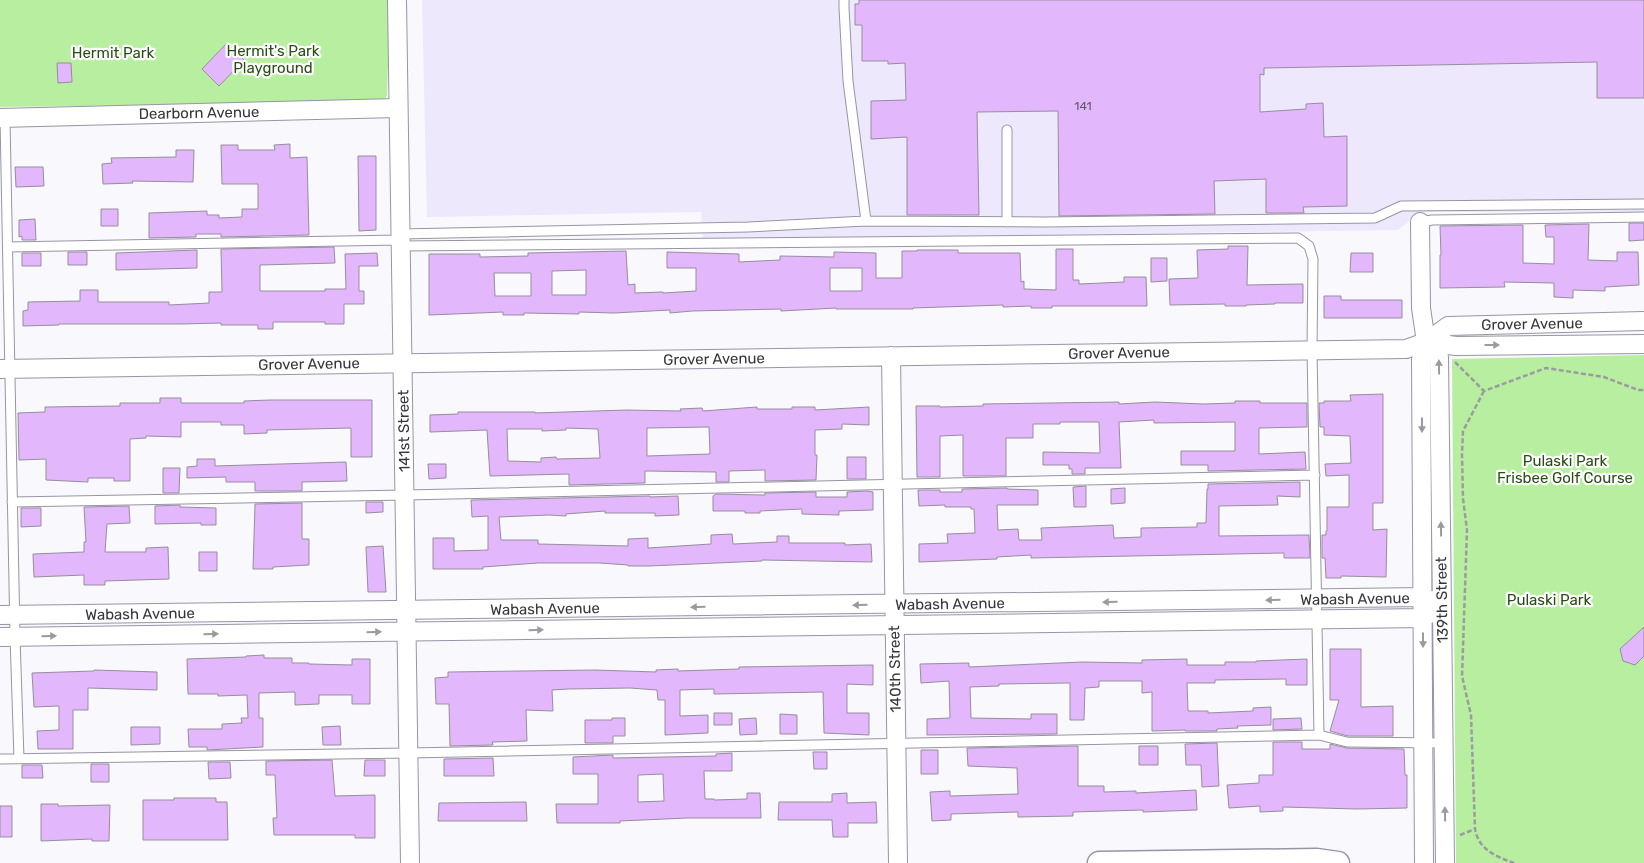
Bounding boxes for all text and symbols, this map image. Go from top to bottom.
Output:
park label: Hermit's Park Playground [226,42,320,77]
park label: Hermit Park [72,44,155,62]
house number: 141 [1074,99,1092,113]
street label: Dearborn Avenue [138,103,260,123]
street label: Grover Avenue [1481,314,1583,334]
one-way arrow [1484,341,1500,349]
street label: Grover Avenue [1068,343,1170,363]
street label: Grover Avenue [663,349,765,369]
street label: Grover Avenue [258,354,360,374]
one-way arrow [1435,359,1443,375]
street label: 141st Street [394,390,414,472]
one-way arrow [1418,417,1426,433]
park label: Pulaski Park Frisbee Golf Course [1497,452,1633,487]
one-way arrow [1437,521,1445,537]
street label: 139th Street [1432,557,1452,643]
street label: Wabash Avenue [1300,589,1410,609]
park label: Pulaski Park [1507,591,1592,609]
street label: Wabash Avenue [895,594,1005,614]
one-way arrow [1264,596,1280,604]
one-way arrow [1102,598,1118,606]
street label: Wabash Avenue [490,599,600,619]
one-way arrow [852,601,868,609]
one-way arrow [690,603,706,611]
street label: Wabash Avenue [85,604,195,624]
street label: 140th Street [885,625,905,713]
one-way arrow [528,626,544,634]
one-way arrow [366,628,382,636]
one-way arrow [203,630,219,638]
one-way arrow [41,632,57,640]
one-way arrow [1419,632,1427,648]
one-way arrow [1441,806,1449,822]

